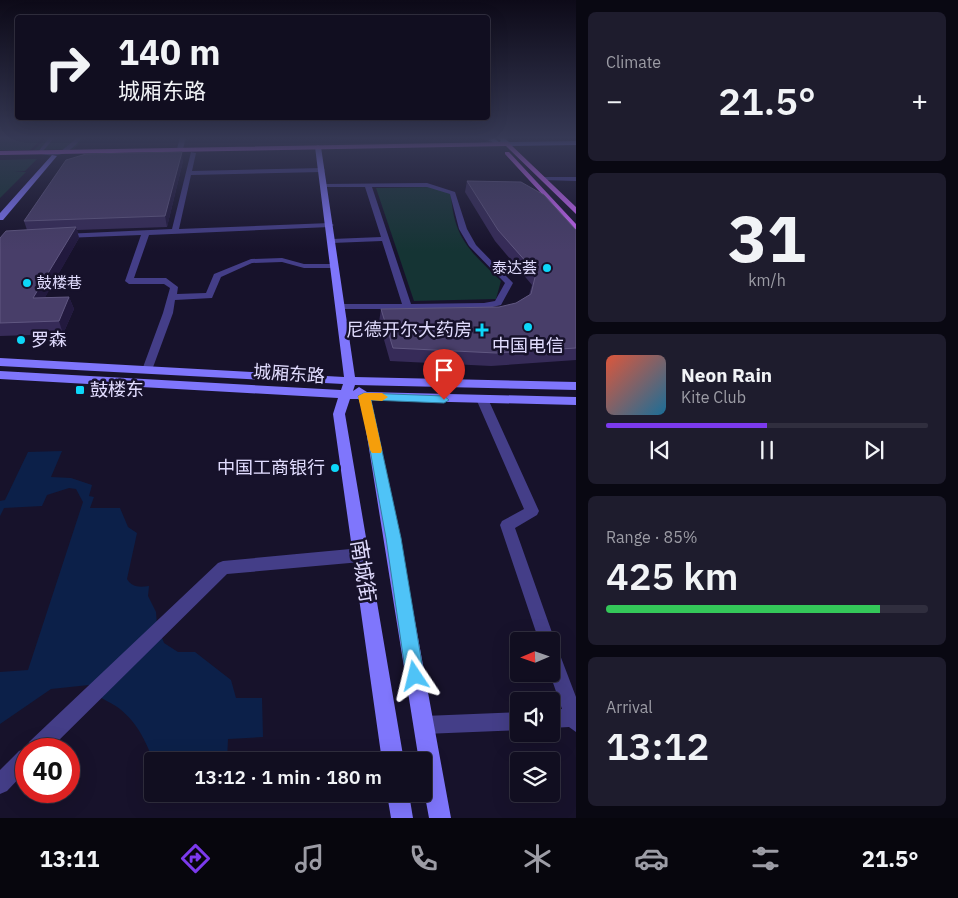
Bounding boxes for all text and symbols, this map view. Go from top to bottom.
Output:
text: 140 m [118,29,221,75]
icon: right [35,35,100,100]
text: Climate [606,52,661,72]
text: 城厢东路 [118,76,206,105]
text: 21.5° [718,76,816,125]
text: − [606,82,623,119]
text: + [911,82,928,119]
text: 31 [728,195,806,280]
place label: 泰达荟 [492,258,537,277]
marker: 泰达荟 [541,262,553,274]
text: km/h [748,270,786,290]
place label: 鼓楼巷 [37,273,82,292]
marker: 鼓楼巷 [21,277,33,289]
place label: 尼德开尔大药房 [346,318,472,341]
marker: 中国电信 [522,321,534,333]
marker: 尼德开尔大药房 [476,324,488,336]
place label: 罗森 [31,328,67,351]
marker: 罗森 [15,334,27,346]
place label: 中国电信 [492,334,564,357]
pin [423,349,465,400]
icon: arrive [430,356,458,384]
street label: 城厢东路 [252,360,326,387]
text: Neon Rain [681,363,772,387]
place label: 鼓楼东 [90,378,144,401]
marker: 鼓楼东 [74,384,86,396]
text: Kite Club [681,387,746,407]
icon: previous [646,436,674,464]
icon: pause [753,436,781,464]
icon: next [860,436,888,464]
place label: 中国工商银行 [217,456,325,479]
marker: 中国工商银行 [329,462,341,474]
text: Range · 85% [606,527,698,547]
street label: 南城街 [345,538,383,604]
text: 425 km [606,551,738,600]
north arrow [510,632,560,682]
map controls [510,632,560,802]
position arrow [388,649,440,701]
button: sound [510,692,560,742]
text: Arrival [606,697,653,717]
text: 13:12 [606,721,709,770]
speed limit sign: 40 [15,738,80,803]
button: layers [510,752,560,802]
text: 13:12 · 1 min · 180 m [194,765,382,789]
icon: directions [178,841,213,876]
icon: music [292,841,327,876]
icon: phone [406,841,441,876]
icon: climate [520,841,555,876]
icon: car [634,841,669,876]
icon: filters [748,841,783,876]
text: 13:11 [39,844,100,873]
text: 21.5° [862,844,919,873]

